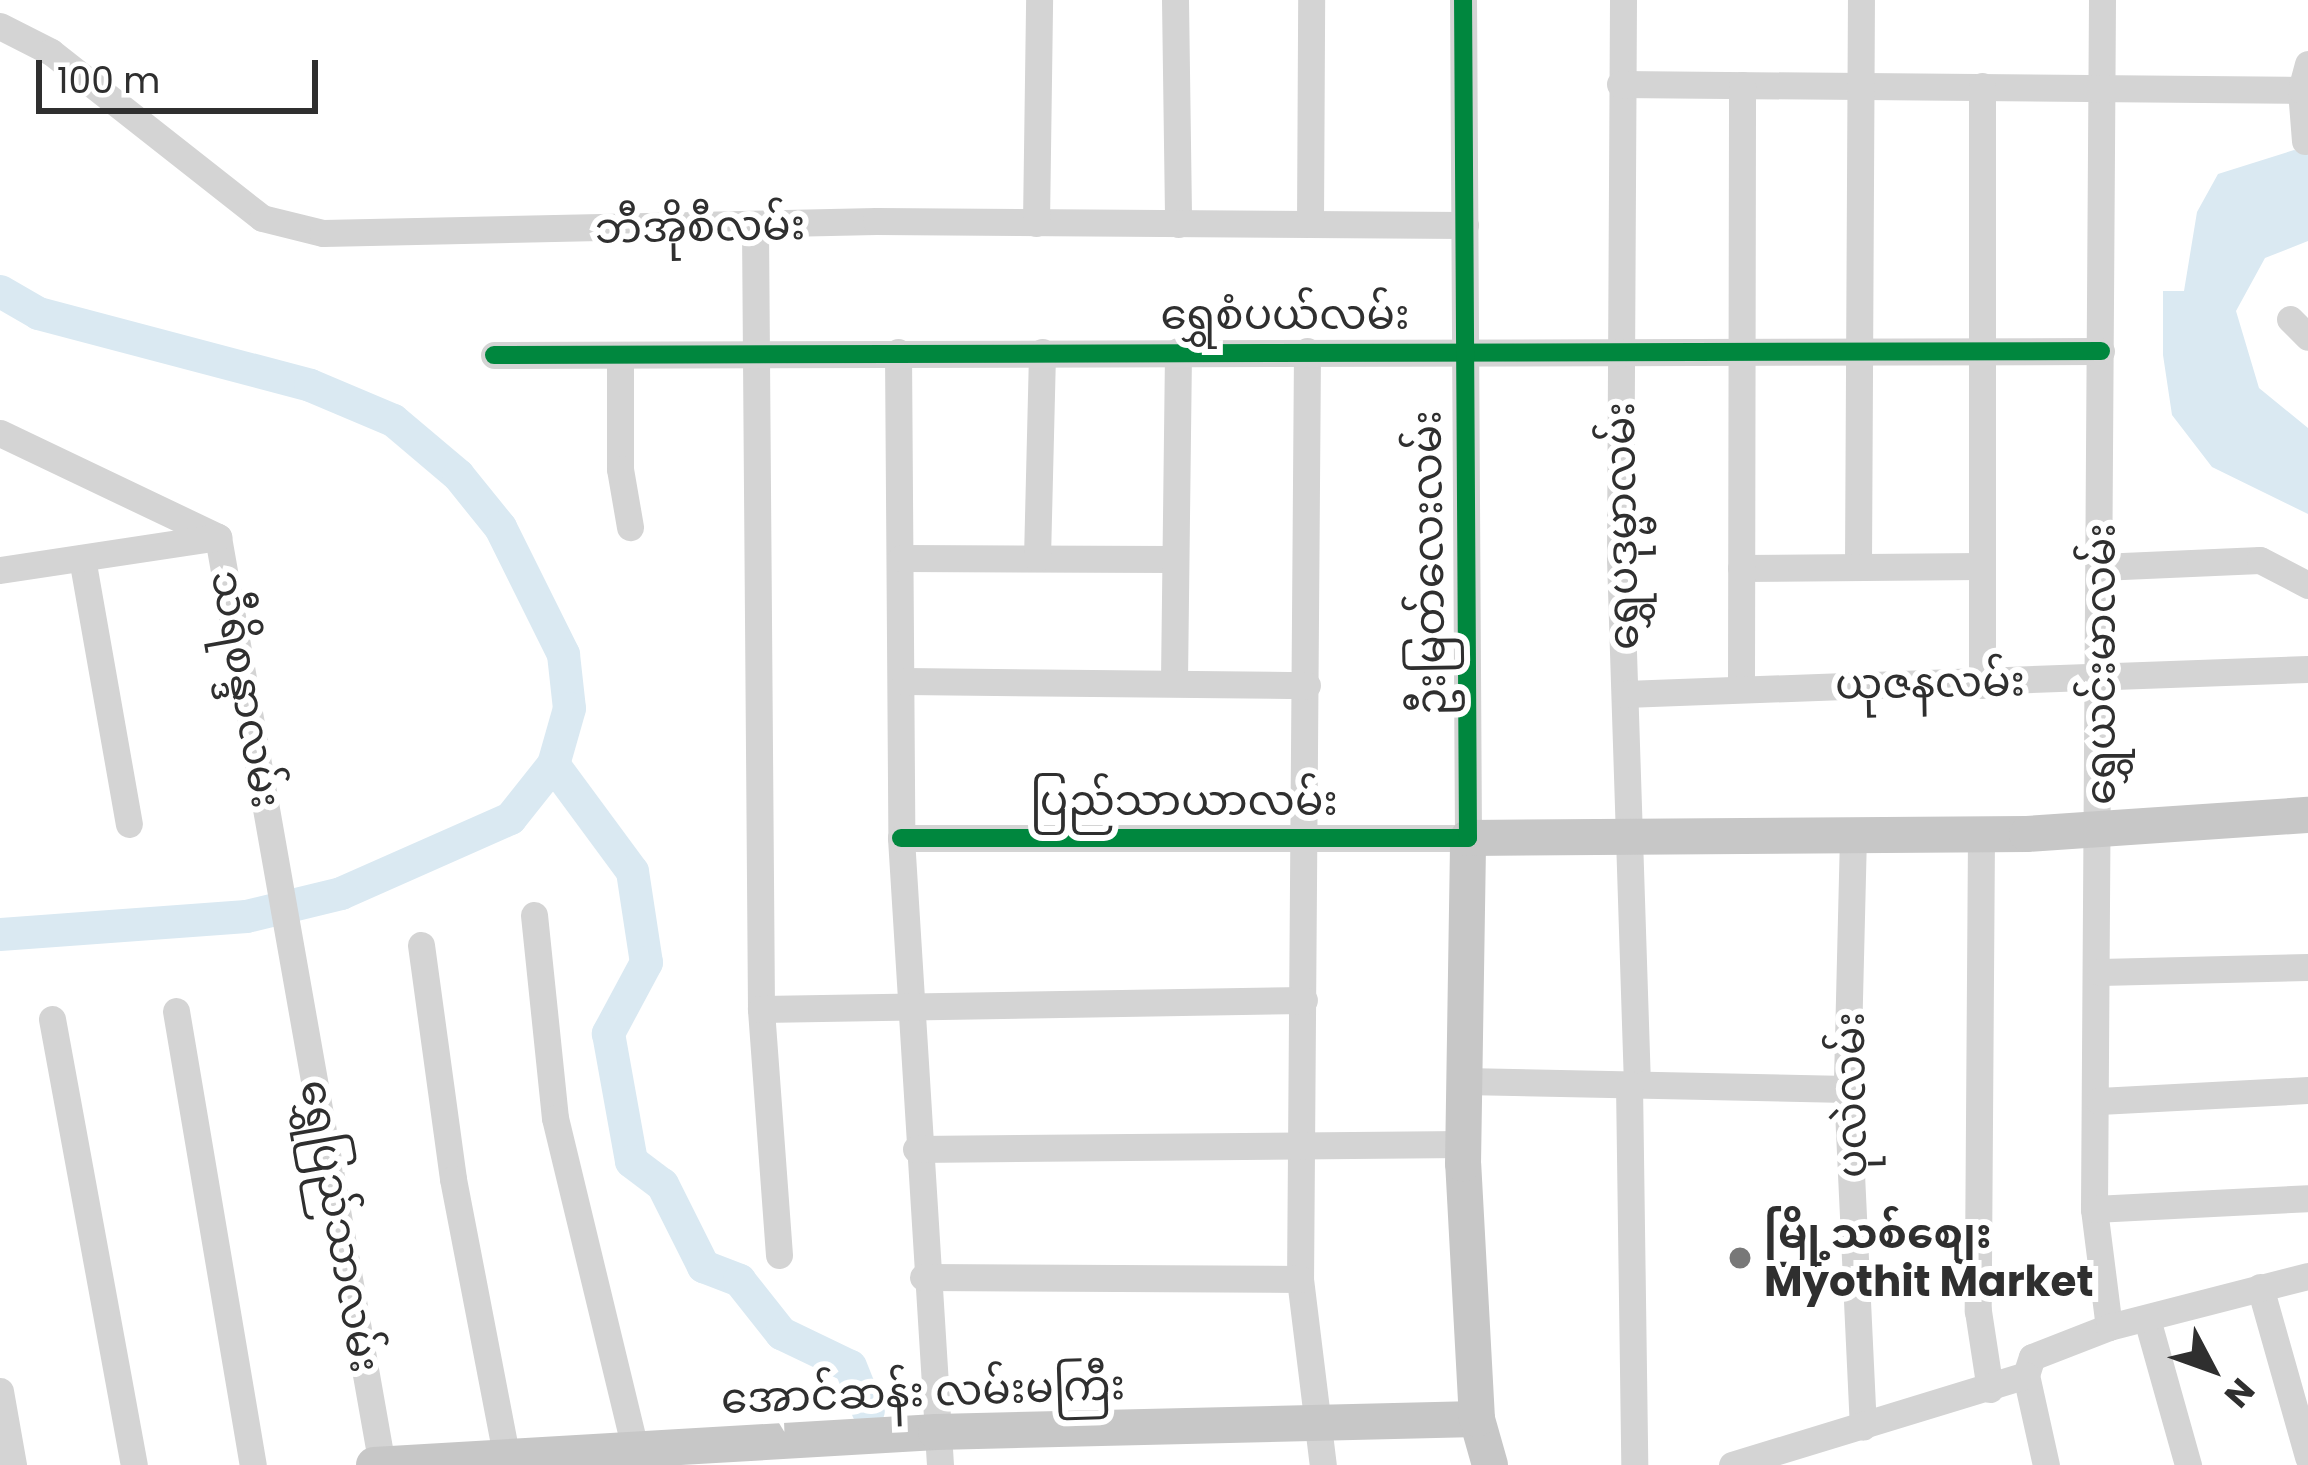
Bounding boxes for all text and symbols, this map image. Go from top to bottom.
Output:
scale bar [42,36,324,110]
text: 100 m [57,55,160,106]
street label: ဘီအိုစီလမ်း [594,200,806,254]
street label: ရွှေစံပယ်လမ်း [1160,290,1410,340]
street label: ရွှေပဒုမ္မာလမ်း [1595,402,1649,650]
street label: ဦးမြတ်လေးလမ်း [1401,410,1457,716]
street label: ရွှေယင်းမာလမ်း [2076,523,2126,805]
street label: သီရိစန္ဒာလမ်း [200,566,292,812]
street label: ယုဇနလမ်း [1834,656,2026,710]
street label: ပြည်သာယာလမ်း [1030,776,1338,826]
street label: ပုလဲလမ်း [1824,1012,1878,1178]
street label: ရွှေပြည်သာလမ်း [289,1076,391,1376]
place label: မြို့သစ်စျေး Myothit Market [1764,1209,2093,1308]
marker: မြို့သစ်စျေး Myothit Market [1727,1245,1753,1271]
north arrow [2152,1309,2272,1429]
street label: အောင်ဆန်း လမ်းမကြီး [720,1360,1126,1424]
text: N [2214,1368,2265,1418]

